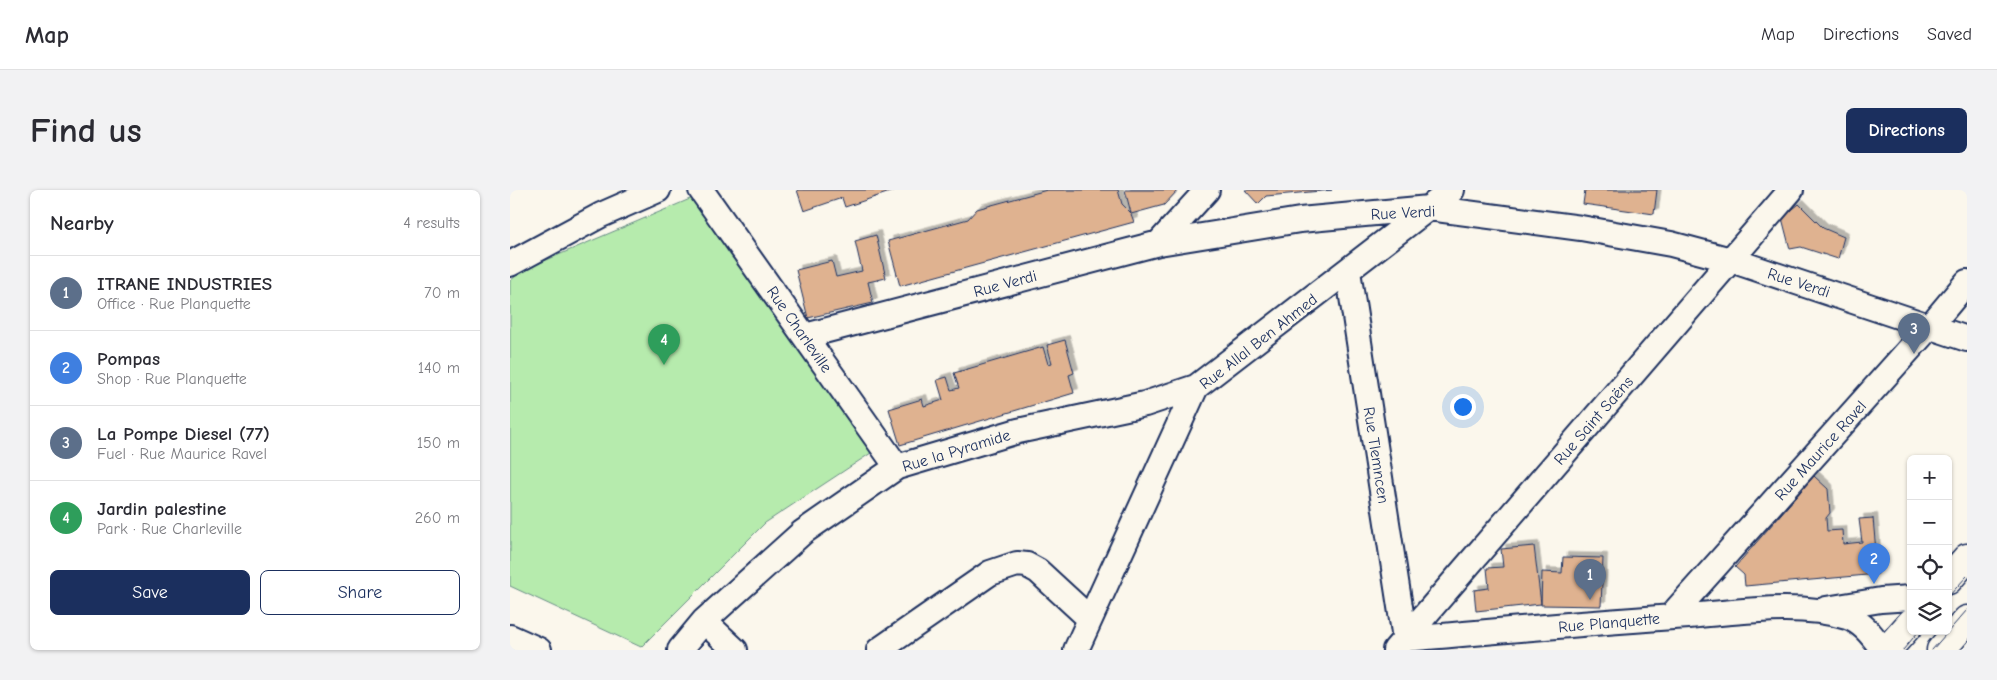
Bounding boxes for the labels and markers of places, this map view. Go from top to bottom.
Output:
pin: 3 [1898,313,1930,354]
pin: 4 [648,324,680,365]
pin: 2 [1858,543,1890,584]
pin: 1 [1574,559,1606,600]

